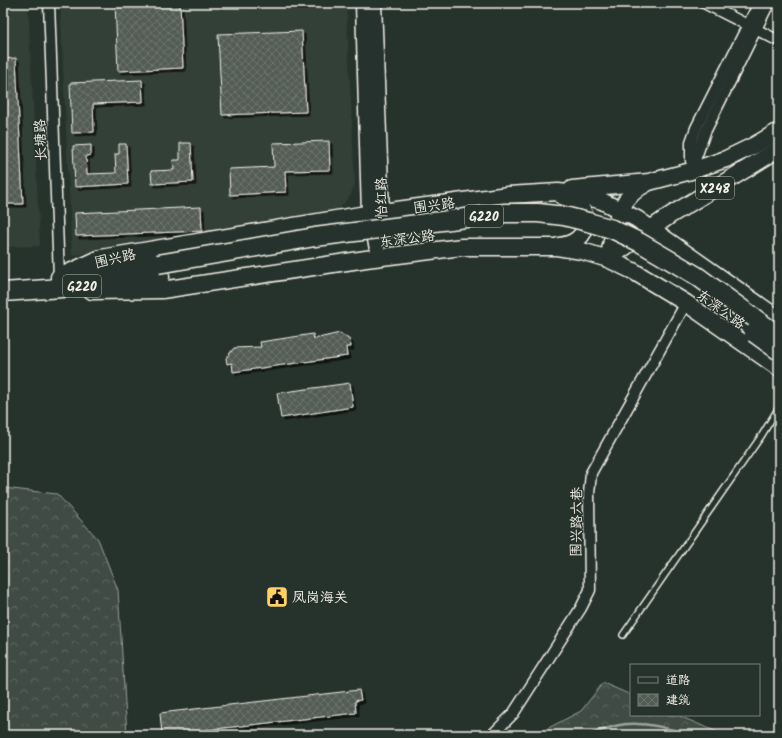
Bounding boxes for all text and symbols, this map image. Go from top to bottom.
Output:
street label: 长塘路 [29,119,53,161]
street label: 怡红路 [371,177,393,219]
road number: X248 [696,177,734,199]
street label: 围兴路 [412,192,456,220]
road number: G220 [465,205,503,227]
street label: 东深公路 [378,225,436,253]
street label: 围兴路 [92,244,138,274]
road number: G220 [63,275,101,297]
street label: 东深公路 [691,284,750,335]
street label: 围兴路六巷 [565,486,589,557]
public building icon: 凤岗海关 [264,584,290,610]
place label: 凤岗海关 [292,587,348,609]
legend [630,664,760,716]
text: 道路 [666,671,690,690]
text: 建筑 [666,691,690,710]

